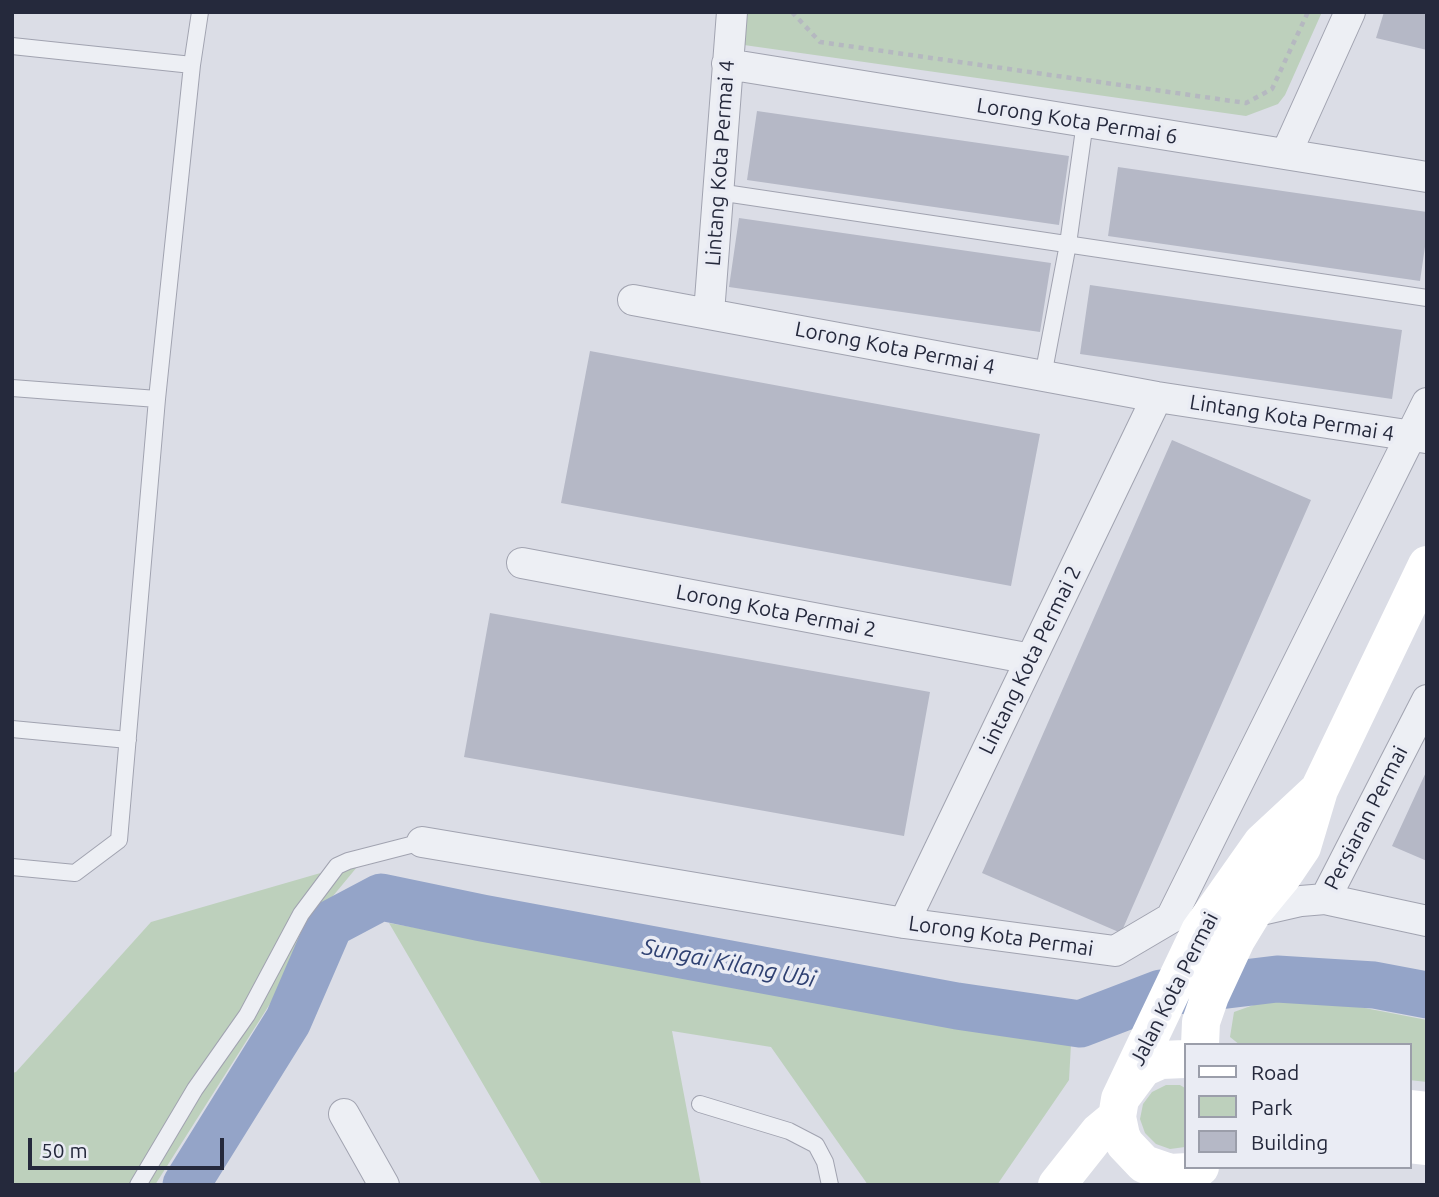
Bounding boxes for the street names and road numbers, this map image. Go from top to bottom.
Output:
street label: Lintang Kota Permai 4 [700,59,740,267]
street label: Lorong Kota Permai 6 [975,93,1179,149]
street label: Lorong Kota Permai 4 [793,316,997,380]
street label: Lintang Kota Permai 4 [1188,389,1396,447]
street label: Lintang Kota Permai 2 [973,562,1087,758]
street label: Lorong Kota Permai 2 [674,579,878,643]
street label: Persiaran Permai [1319,742,1413,894]
street label: Jalan Kota Permai [1125,908,1223,1070]
street label: Lorong Kota Permai [907,911,1095,961]

